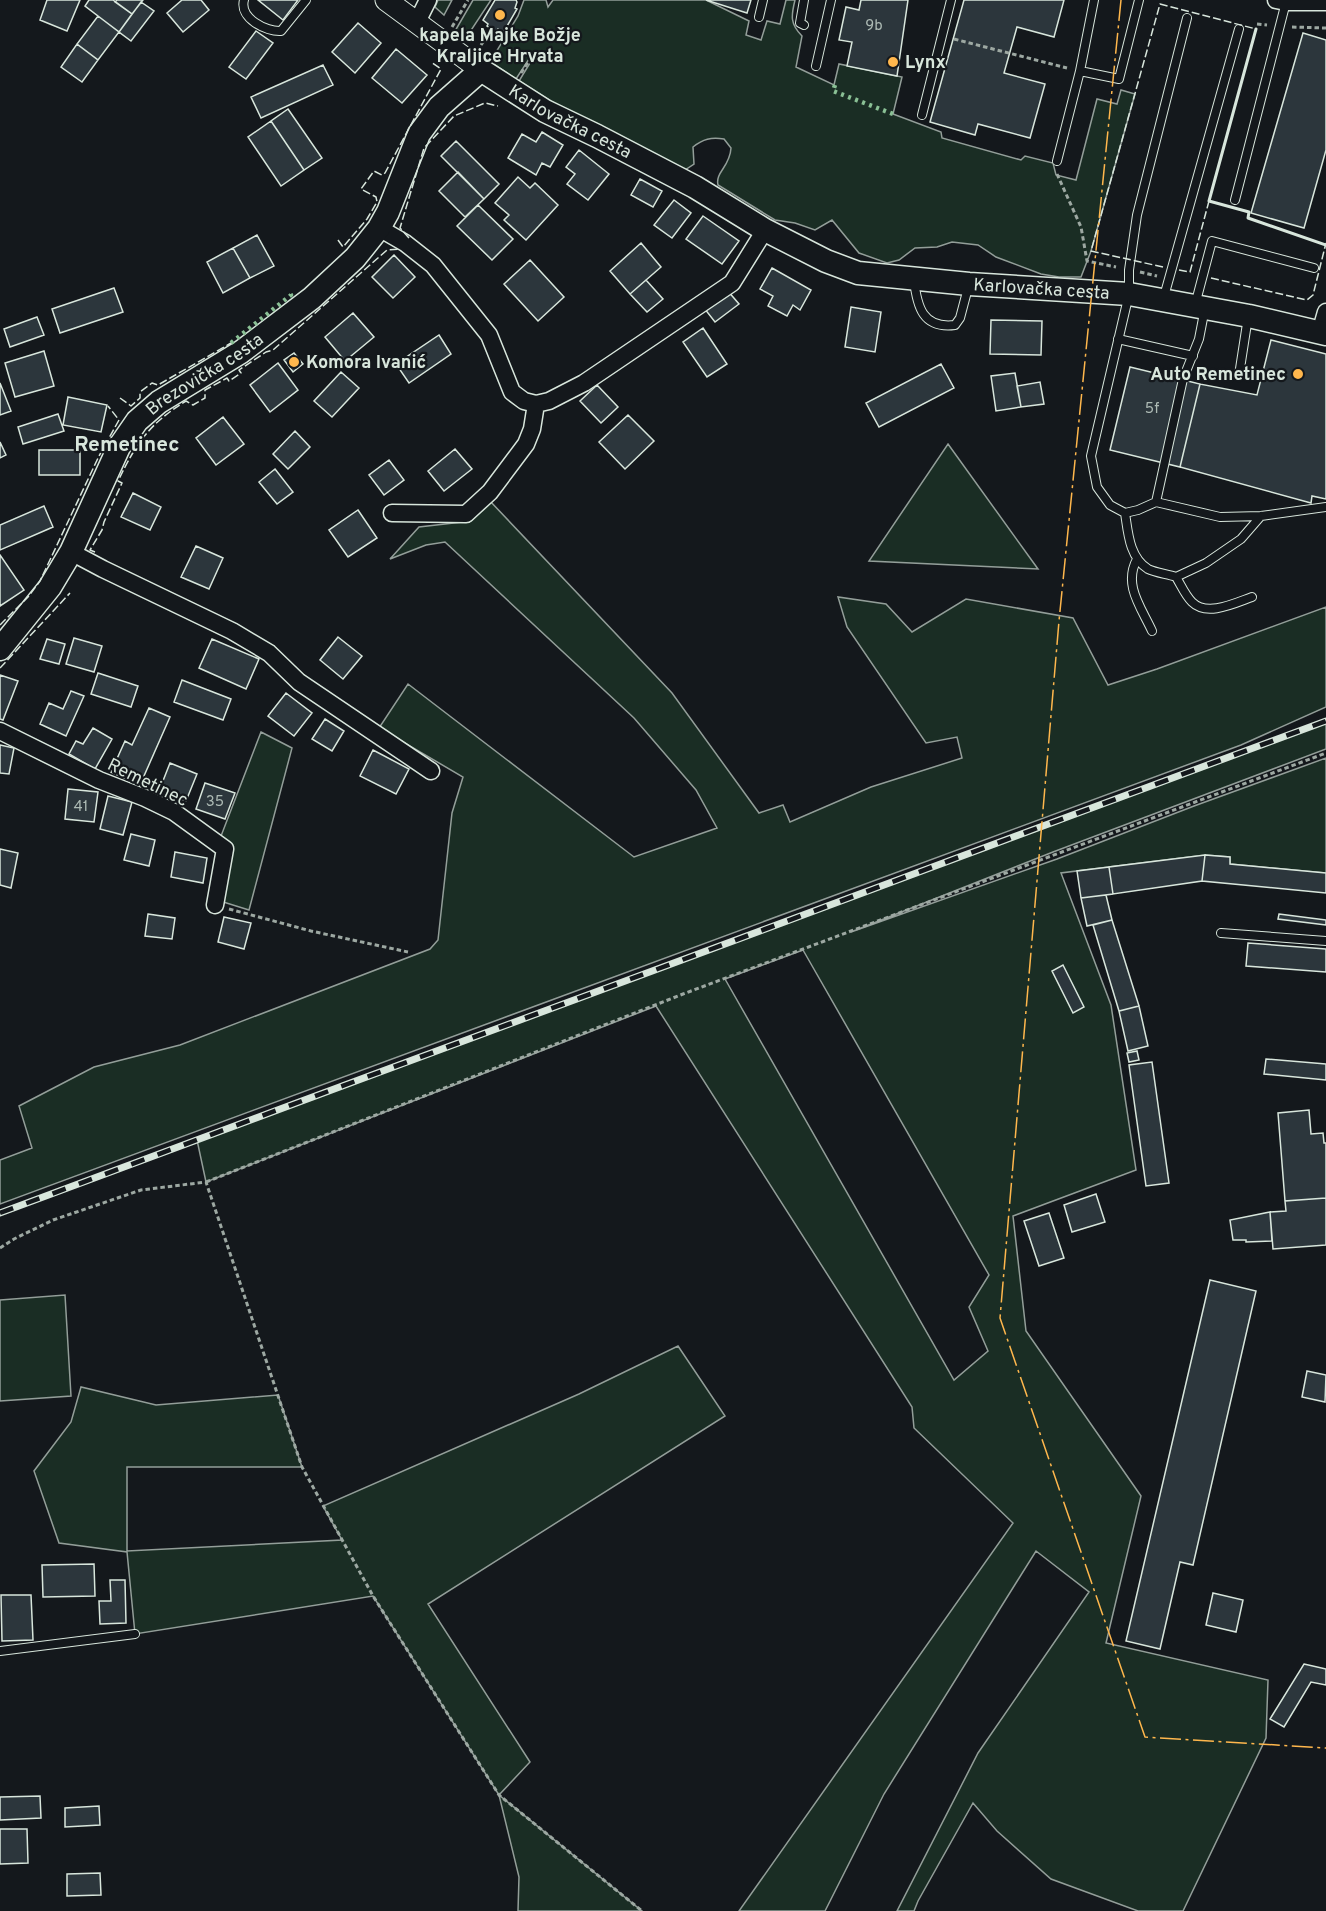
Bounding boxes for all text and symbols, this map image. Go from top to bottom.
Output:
marker: kapela Majke Božje Kraljice Hrvata [493,8,507,22]
house number: 9b [865,17,883,36]
place label: kapela Majke Božje Kraljice Hrvata [419,25,581,69]
place label: Lynx [905,52,946,75]
marker: Lynx [886,55,900,69]
street label: Karlovačka cesta [503,80,635,165]
street label: Karlovačka cesta [973,274,1110,306]
street label: Brezovička cesta [142,329,269,421]
place label: Komora Ivanić [306,352,426,375]
marker: Komora Ivanić [287,355,301,369]
place label: Auto Remetinec [1150,364,1286,387]
marker: Auto Remetinec [1291,367,1305,381]
house number: 5f [1145,400,1159,419]
district label: Remetinec [74,432,180,459]
street label: Remetinec [103,754,191,813]
house number: 35 [206,793,224,812]
house number: 41 [74,798,88,817]

